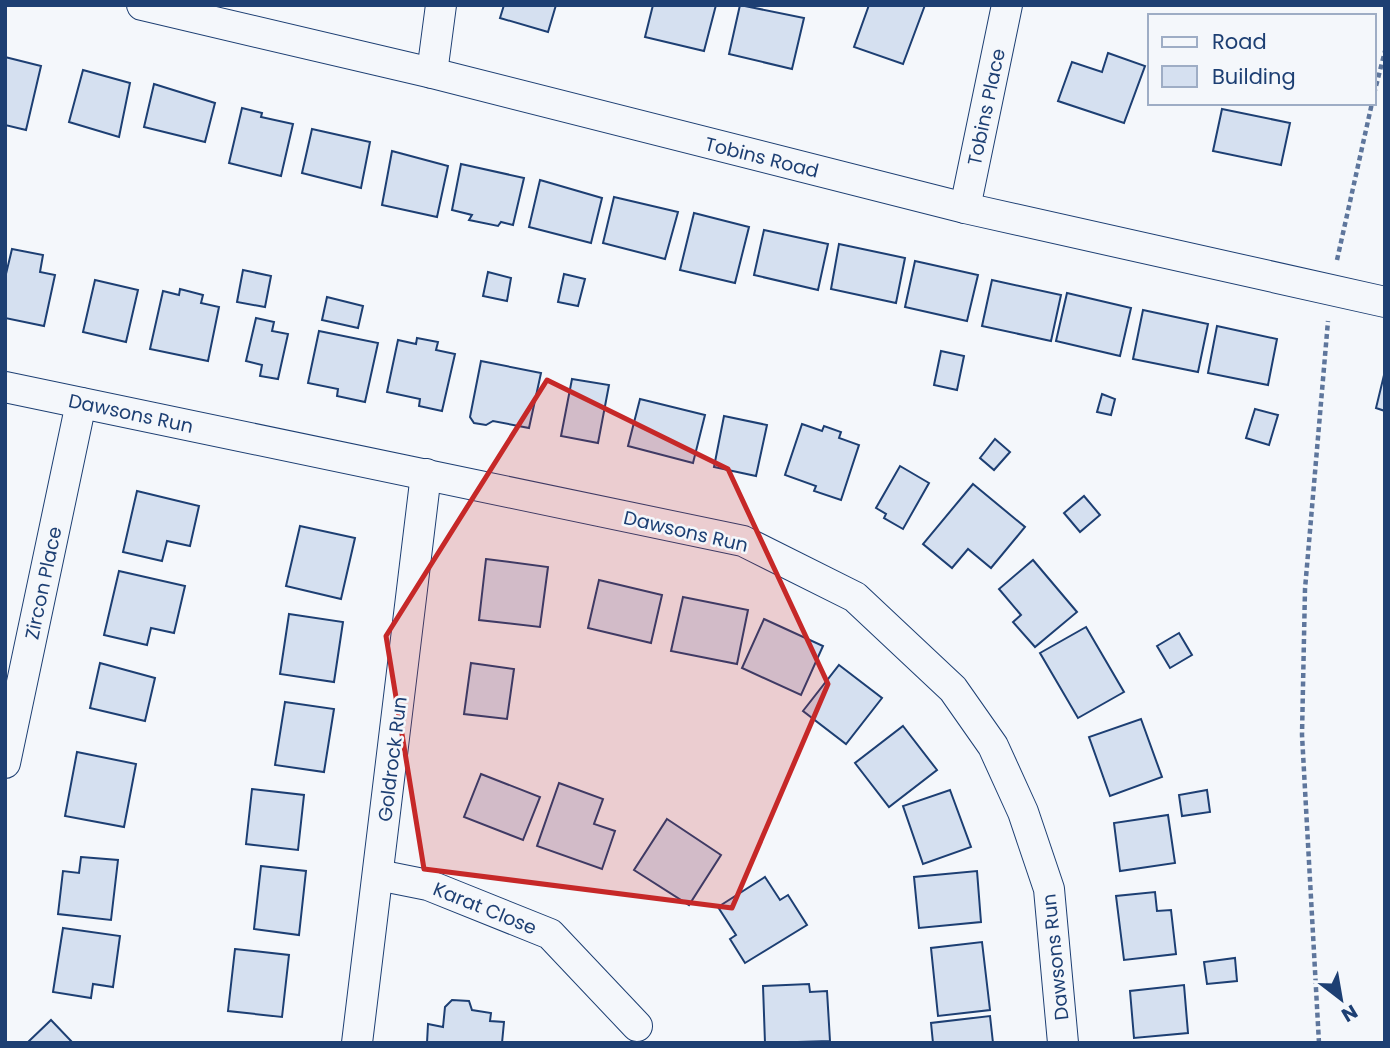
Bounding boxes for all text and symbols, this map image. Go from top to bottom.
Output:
legend [1148,14,1376,105]
text: Road [1212,27,1267,56]
street label: Tobins Place [961,46,1012,168]
text: Building [1212,62,1296,91]
street label: Tobins Road [702,130,822,185]
street label: Dawsons Run [66,387,196,440]
street label: Dawsons Run [621,504,751,559]
street label: Zircon Place [18,524,69,642]
street label: Goldrock Run [371,695,414,823]
street label: Karat Close [429,875,541,941]
street label: Dawsons Run [1035,892,1076,1021]
north arrow [1306,964,1376,1034]
text: N [1336,998,1363,1028]

